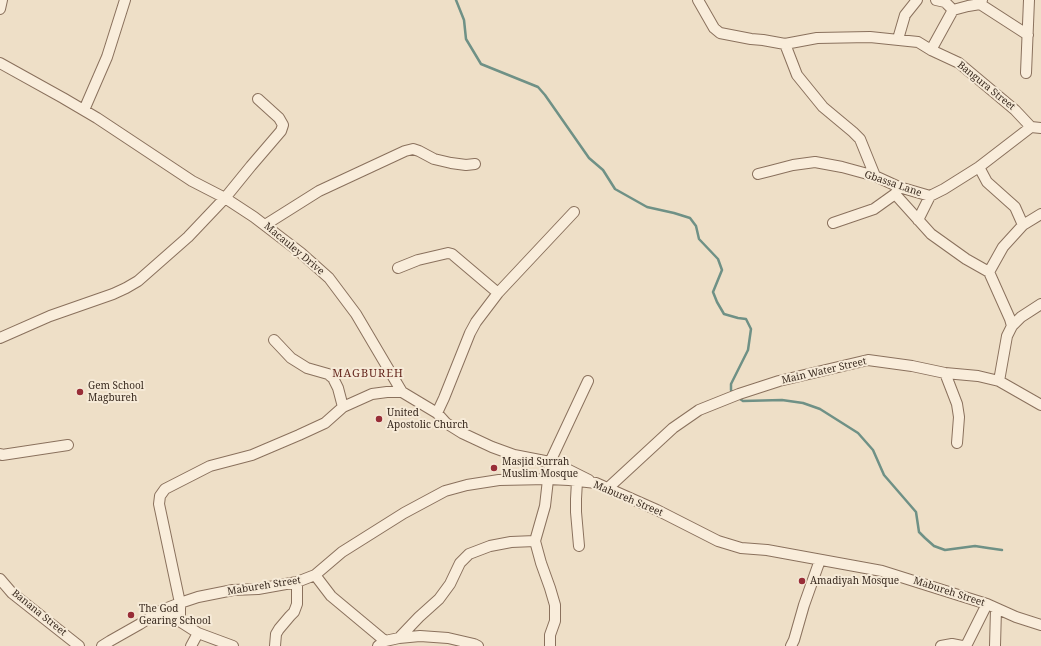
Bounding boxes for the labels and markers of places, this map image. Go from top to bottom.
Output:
place label: Gem School Magbureh [88,380,144,404]
marker: Gem School Magbureh [75,387,85,397]
place label: United Apostolic Church [387,407,468,430]
marker: United Apostolic Church [374,414,384,424]
place label: Masjid Surrah Muslim Mosque [502,456,578,480]
marker: Masjid Surrah Muslim Mosque [489,463,499,473]
place label: Amadiyah Mosque [810,575,899,587]
marker: Amadiyah Mosque [797,576,807,586]
place label: The God Gearing School [139,603,211,626]
marker: The God Gearing School [126,610,136,620]

